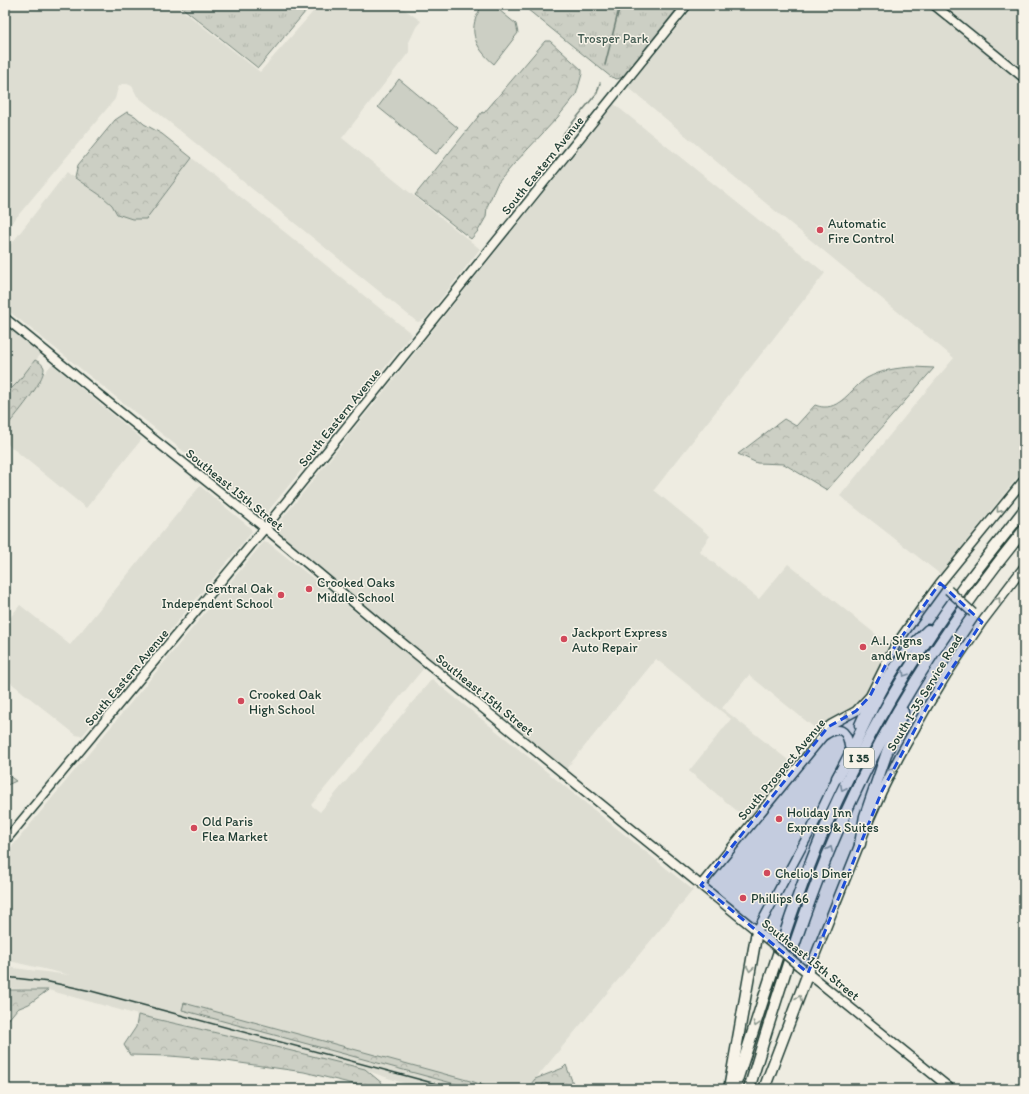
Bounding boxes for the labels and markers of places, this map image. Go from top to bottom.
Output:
place label: Automatic Fire Control [828,216,895,246]
marker: Automatic Fire Control [815,225,825,235]
place label: Crooked Oaks Middle School [317,575,395,605]
place label: Central Oak Independent School [162,581,273,611]
marker: Crooked Oaks Middle School [304,584,314,594]
marker: Central Oak Independent School [276,590,286,600]
place label: Jackport Express Auto Repair [572,625,667,655]
place label: A.I. Signs and Wraps [871,633,931,663]
marker: Jackport Express Auto Repair [559,634,569,644]
marker: A.I. Signs and Wraps [858,642,868,652]
place label: Crooked Oak High School [249,687,322,717]
marker: Crooked Oak High School [236,696,246,706]
place label: Holiday Inn Express & Suites [787,805,879,835]
place label: Old Paris Flea Market [202,814,268,844]
marker: Holiday Inn Express & Suites [774,814,784,824]
marker: Old Paris Flea Market [189,823,199,833]
place label: Chelio's Diner [775,866,852,881]
marker: Chelio's Diner [762,868,772,878]
place label: Phillips 66 [751,891,809,906]
marker: Phillips 66 [738,893,748,903]

